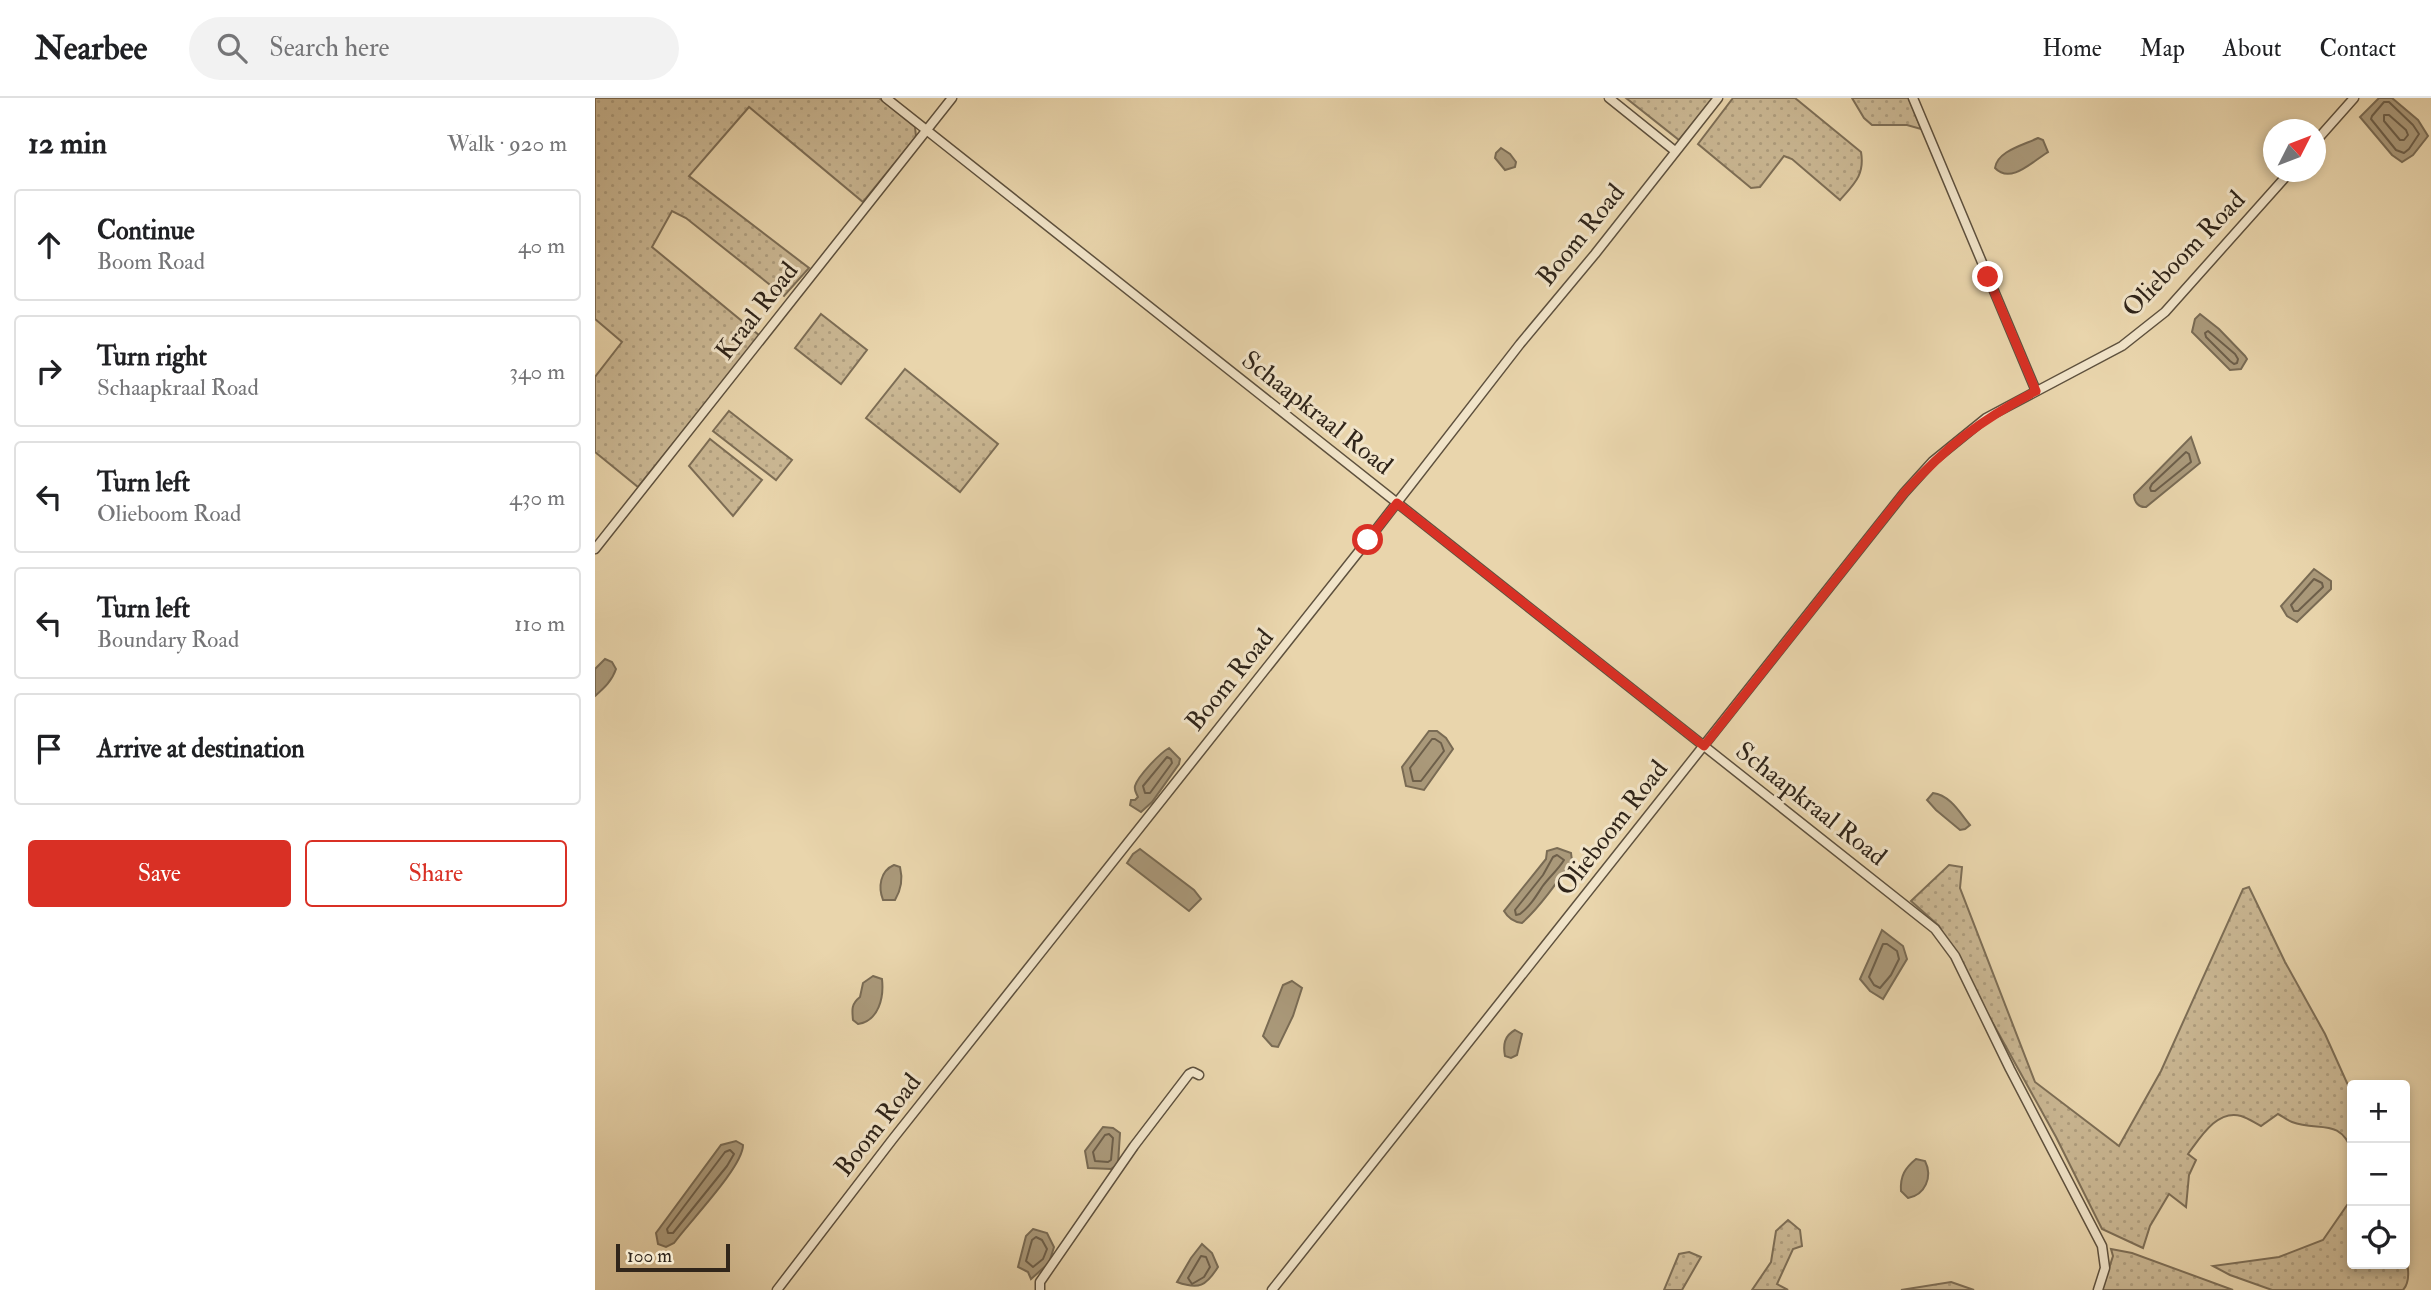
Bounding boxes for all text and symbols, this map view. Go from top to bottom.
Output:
search box [189,17,679,80]
text: Nearbee [35,28,147,69]
icon: search [213,29,251,67]
text: Search here [269,32,389,64]
text: Home [2042,33,2102,64]
text: Map [2140,33,2185,64]
text: About [2223,33,2282,64]
text: Contact [2320,33,2396,64]
north arrow [2263,119,2326,182]
text: 12 min [28,125,107,162]
text: Walk · 920 m [447,129,567,158]
street label: Boom Road [1530,177,1632,293]
street label: Olieboom Road [2116,184,2252,324]
text: Continue [97,215,195,247]
icon: ahead [30,226,68,264]
text: 40 m [518,231,565,260]
text: Boom Road [97,247,205,276]
street label: Kraal Road [709,255,805,366]
route end [1972,261,2003,292]
text: Turn right [97,341,207,373]
street label: Schaapkraal Road [1234,344,1399,483]
icon: right [30,352,68,390]
text: 340 m [509,357,565,386]
text: Schaapkraal Road [97,373,259,402]
text: Turn left [97,467,190,499]
icon: left [30,478,68,516]
text: 430 m [509,483,565,512]
text: Olieboom Road [97,499,241,528]
route start [1352,524,1383,555]
text: Turn left [97,593,190,625]
icon: left [30,604,68,642]
text: 110 m [514,609,565,638]
street label: Boom Road [1179,622,1281,738]
text: Boundary Road [97,625,239,654]
icon: arrive [30,730,68,768]
text: Arrive at destination [97,733,305,765]
street label: Schaapkraal Road [1728,735,1893,874]
street label: Olieboom Road [1549,754,1675,902]
button: Save [28,840,291,907]
button: Share [305,840,567,907]
street label: Boom Road [828,1067,928,1183]
map controls [2347,1080,2410,1269]
button: + [2347,1080,2410,1143]
button: − [2347,1143,2410,1206]
button: locate [2347,1206,2410,1269]
scale bar [616,1241,730,1273]
text: 100 m [627,1244,672,1268]

